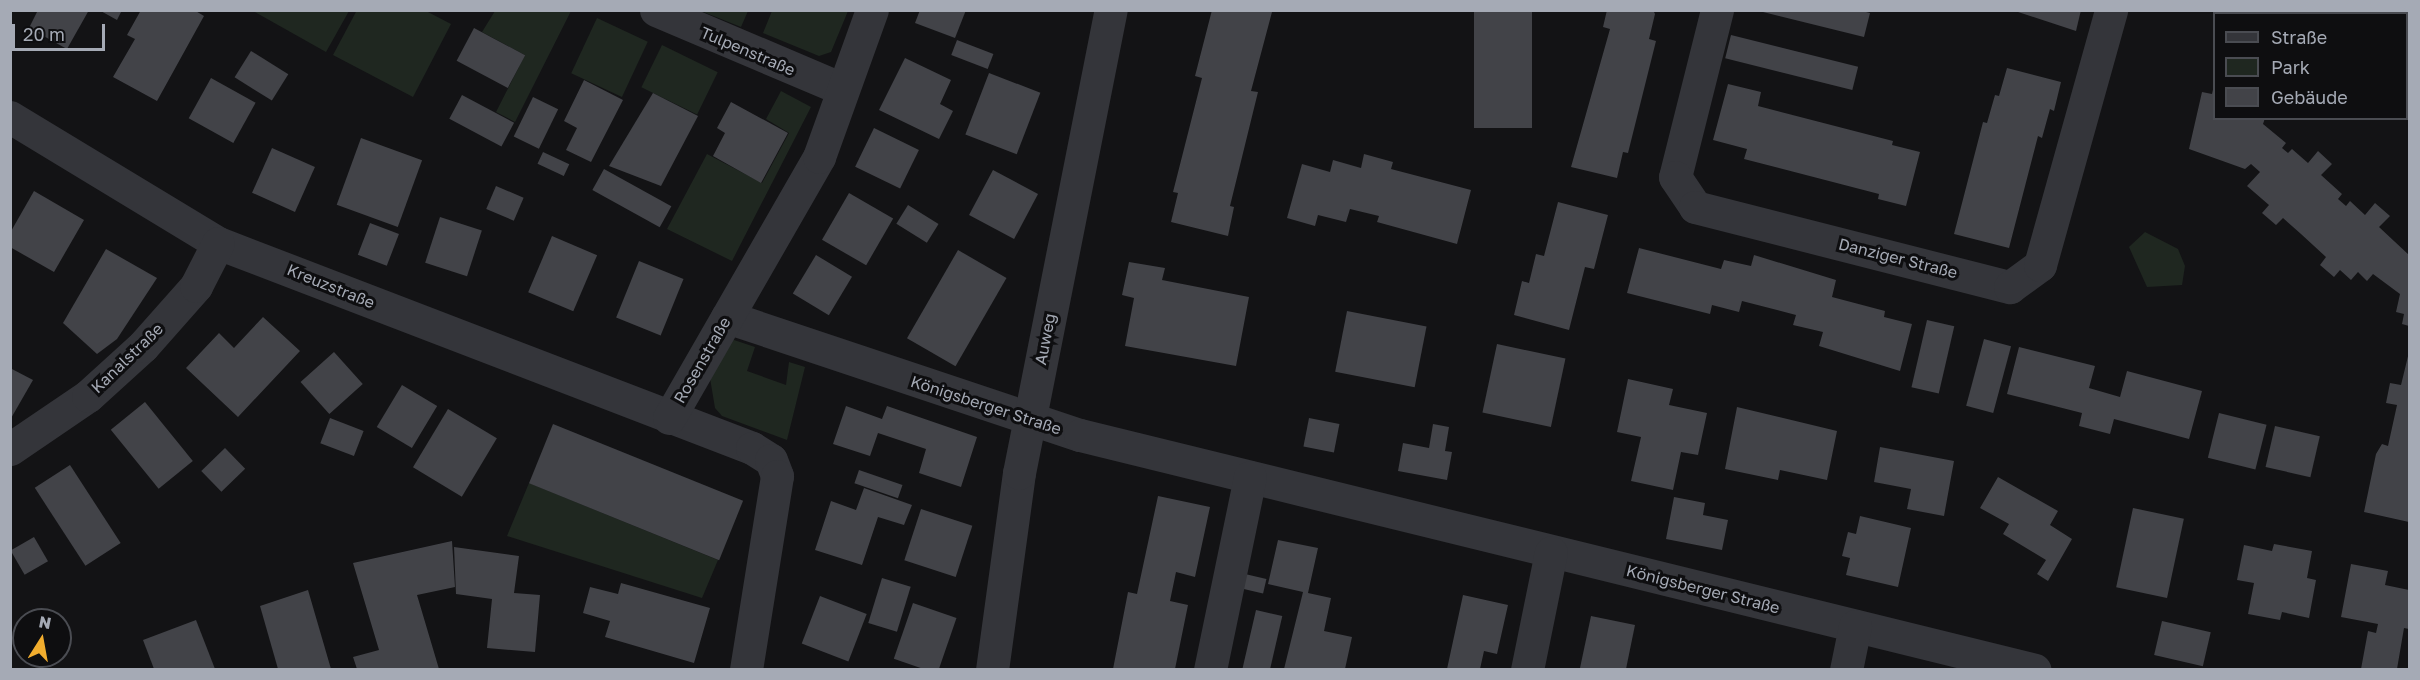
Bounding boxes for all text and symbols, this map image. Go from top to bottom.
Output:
scale bar [15,12,108,50]
legend [2213,12,2408,120]
street label: Tulpenstraße [698,22,798,80]
text: 20 m [23,23,65,45]
text: Straße [2271,26,2327,48]
text: Park [2271,56,2310,78]
text: Gebäude [2271,86,2348,108]
street label: Danziger Straße [1837,234,1959,282]
street label: Kreuzstraße [284,260,378,312]
street label: Auweg [1031,312,1059,366]
street label: Rosenstraße [670,313,734,407]
street label: Kanalstraße [87,319,167,397]
street label: Königsberger Straße [908,372,1064,438]
street label: Königsberger Straße [1624,561,1782,617]
north arrow [12,608,72,668]
text: N [37,611,53,633]

